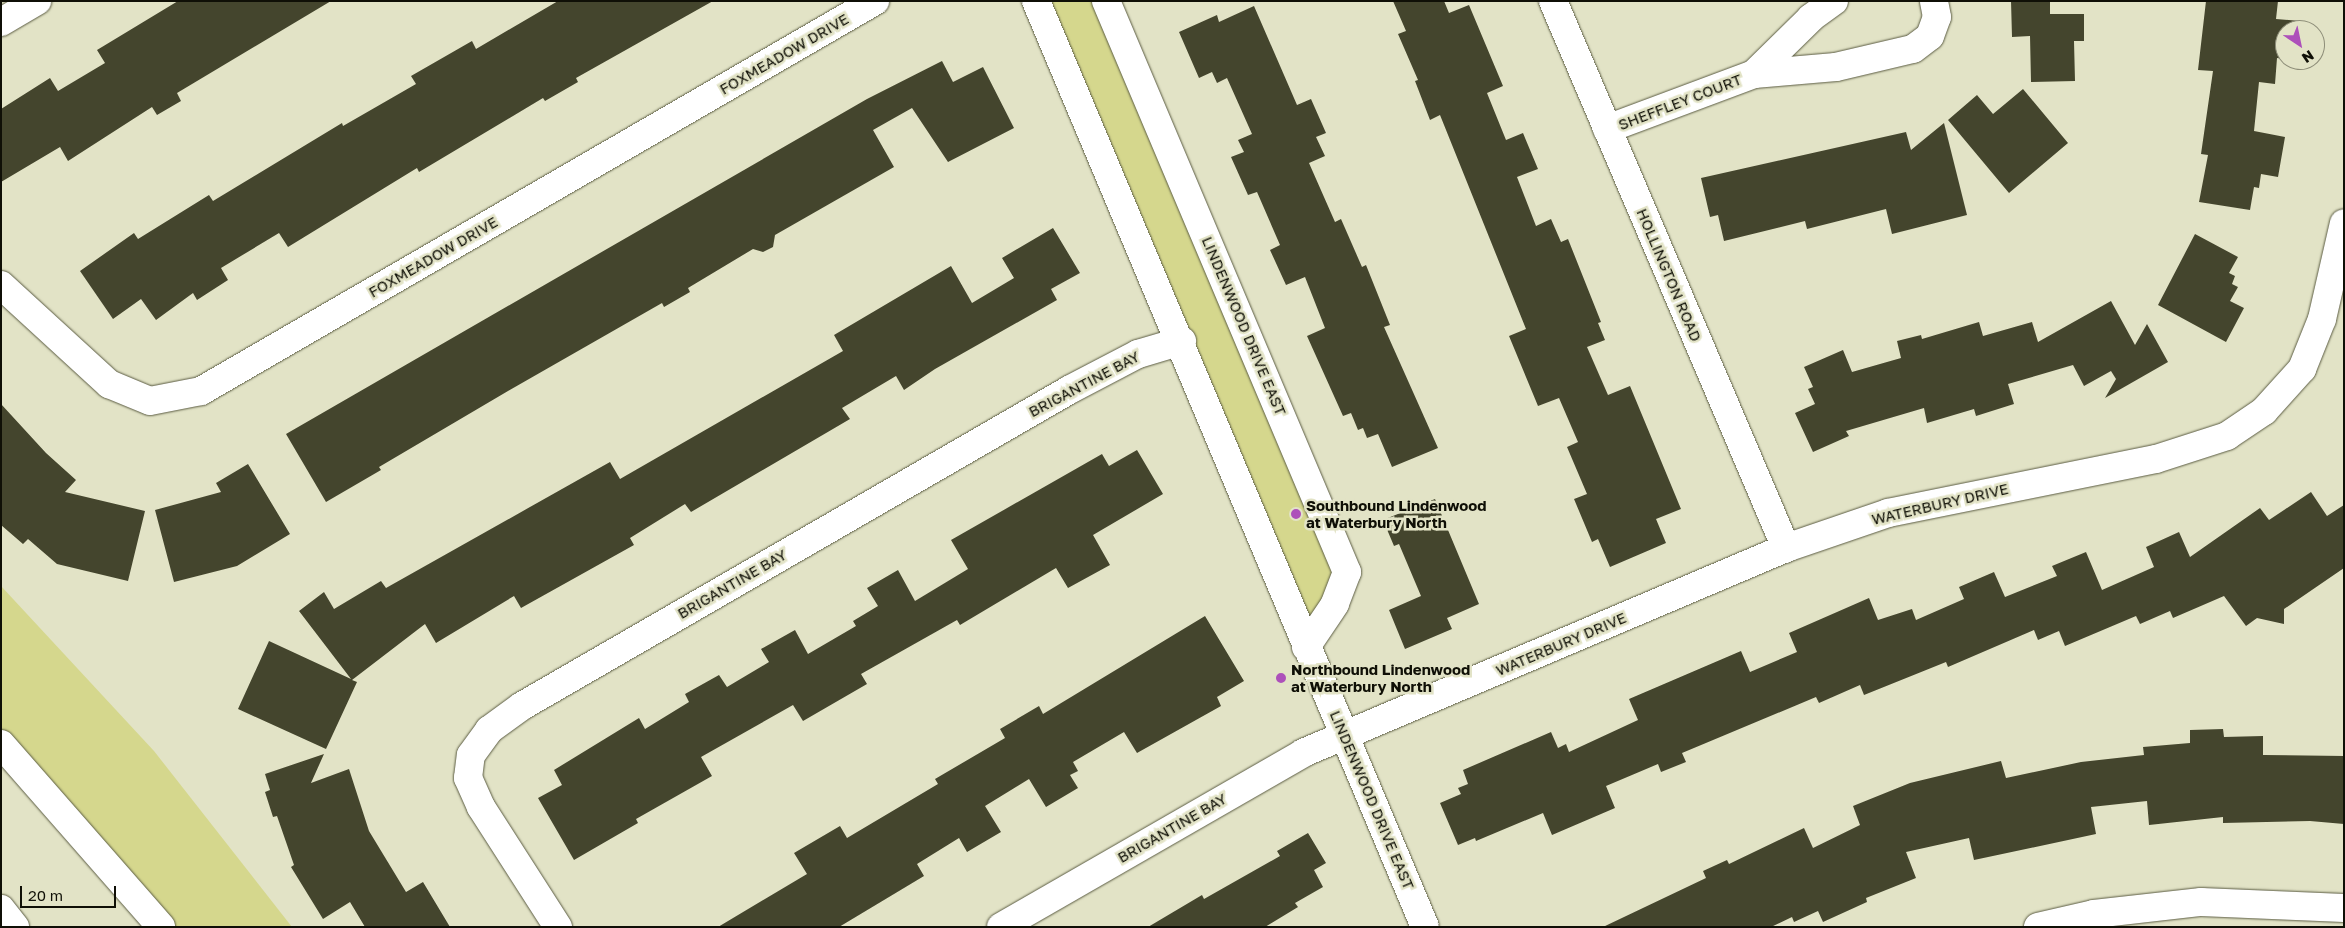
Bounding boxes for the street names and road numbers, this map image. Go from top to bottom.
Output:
street label: FOXMEADOW DRIVE [716,10,852,98]
street label: SHEFFLEY COURT [1616,70,1744,134]
street label: HOLLINGTON ROAD [1633,206,1705,344]
street label: FOXMEADOW DRIVE [365,213,501,301]
street label: LINDENWOOD DRIVE EAST [1198,234,1290,418]
street label: BRIGANTINE BAY [1026,347,1142,421]
street label: WATERBURY DRIVE [1870,480,2010,528]
street label: BRIGANTINE BAY [674,545,790,623]
street label: WATERBURY DRIVE [1493,608,1629,680]
street label: LINDENWOOD DRIVE EAST [1326,708,1418,892]
street label: BRIGANTINE BAY [1114,789,1230,867]

